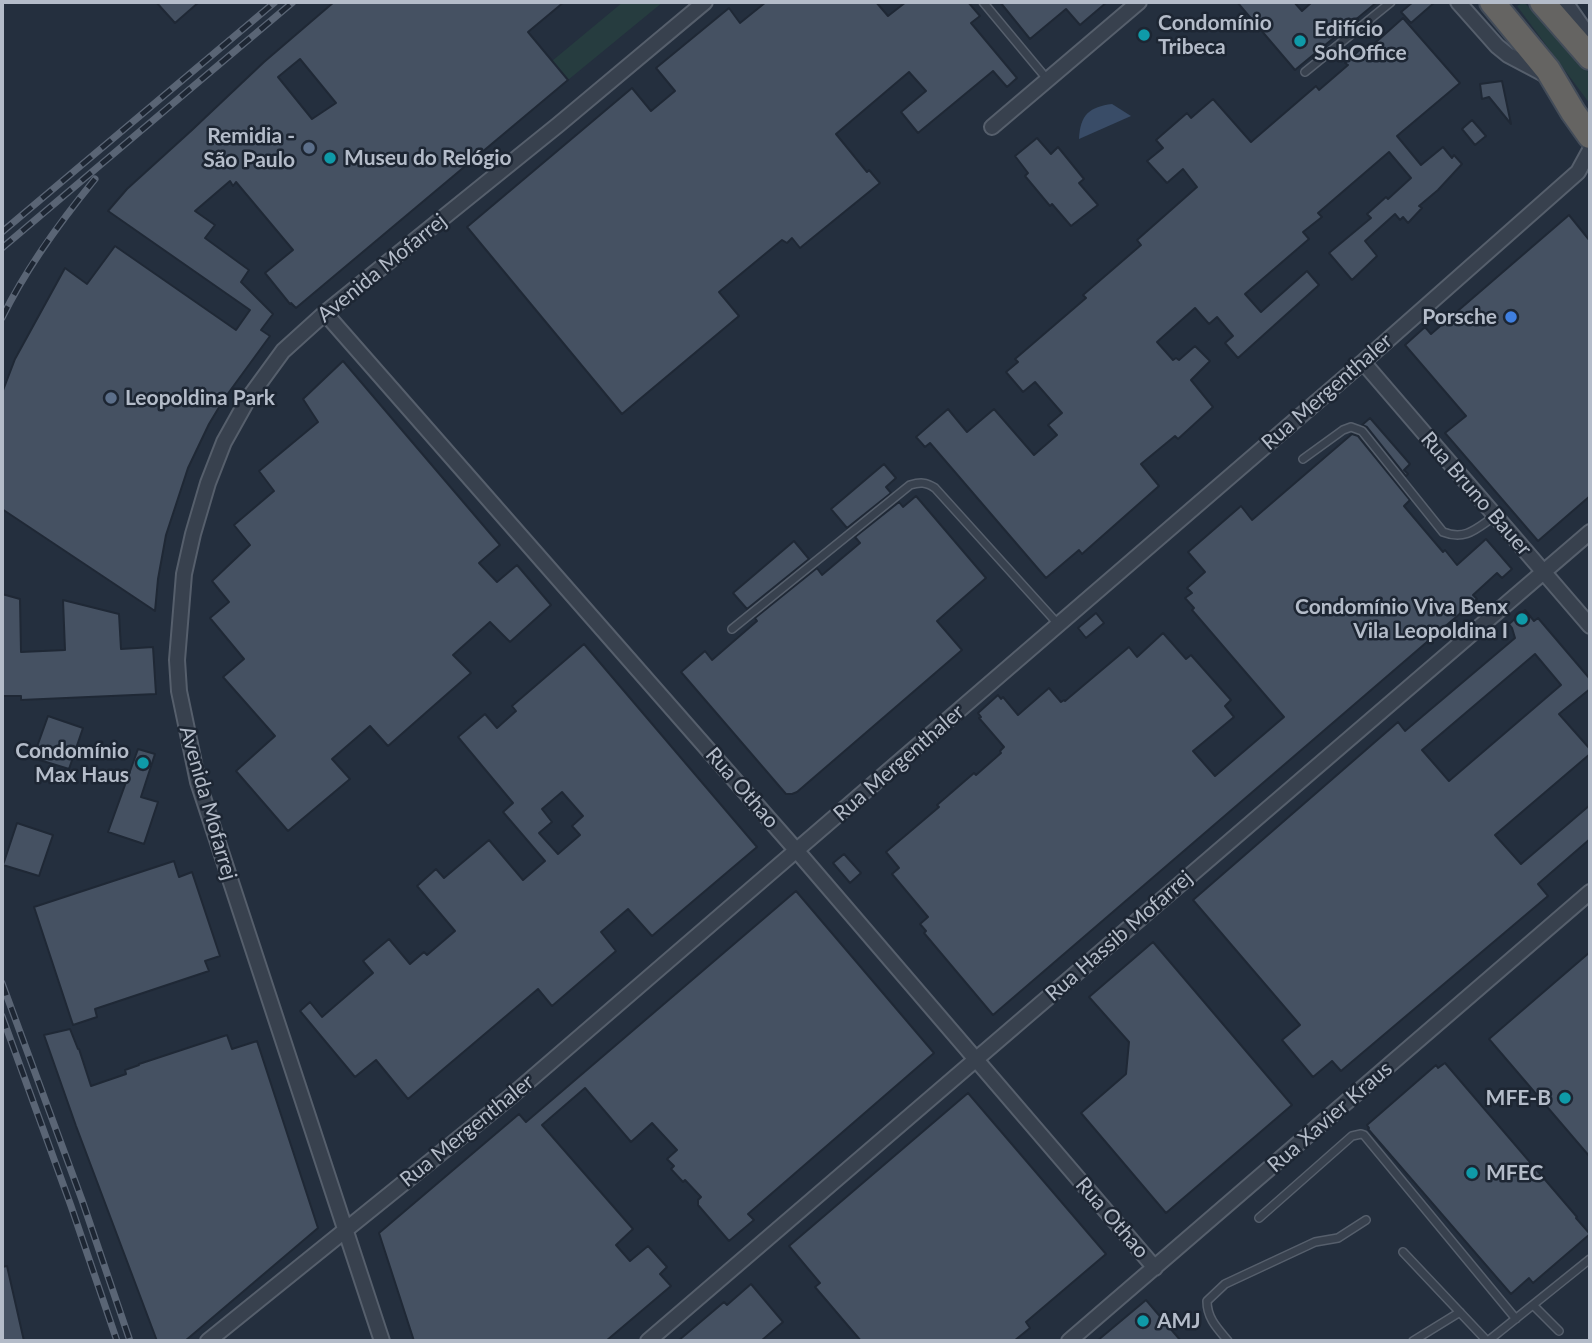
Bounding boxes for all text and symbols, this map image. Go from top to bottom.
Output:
place label: Condomínio Tribeca [1158,10,1272,60]
place label: Edifício SohOffice [1314,16,1407,66]
marker: Condomínio Tribeca [1136,27,1152,43]
marker: Edifício SohOffice [1292,33,1308,49]
place label: Remidia - São Paulo [203,123,295,173]
marker: Remidia - São Paulo [301,140,317,156]
place label: Museu do Relógio [344,145,512,171]
marker: Museu do Relógio [322,150,338,166]
street label: Avenida Mofarrej [312,208,452,328]
place label: Porsche [1422,304,1497,330]
marker: Porsche [1503,309,1519,325]
street label: Rua Mergenthaler [1257,328,1397,456]
place label: Leopoldina Park [125,385,275,411]
marker: Leopoldina Park [103,390,119,406]
street label: Rua Bruno Bauer [1415,427,1537,561]
place label: Condomínio Viva Benx Vila Leopoldina I [1295,594,1508,644]
marker: Condomínio Viva Benx Vila Leopoldina I [1514,611,1530,627]
street label: Rua Mergenthaler [829,699,969,827]
street label: Avenida Mofarrej [174,723,242,883]
place label: Condomínio Max Haus [15,738,129,788]
street label: Rua Othao [700,743,784,833]
marker: Condomínio Max Haus [135,755,151,771]
street label: Rua Hassib Mofarrej [1040,865,1198,1007]
street label: Rua Xavier Kraus [1263,1056,1397,1178]
street label: Rua Mergenthaler [395,1069,539,1193]
place label: MFE-B [1486,1085,1551,1111]
marker: MFE-B [1557,1090,1573,1106]
place label: MFEC [1486,1160,1543,1186]
marker: MFEC [1464,1165,1480,1181]
street label: Rua Othao [1070,1173,1154,1263]
place label: AMJ [1157,1308,1200,1334]
marker: AMJ [1135,1313,1151,1329]

